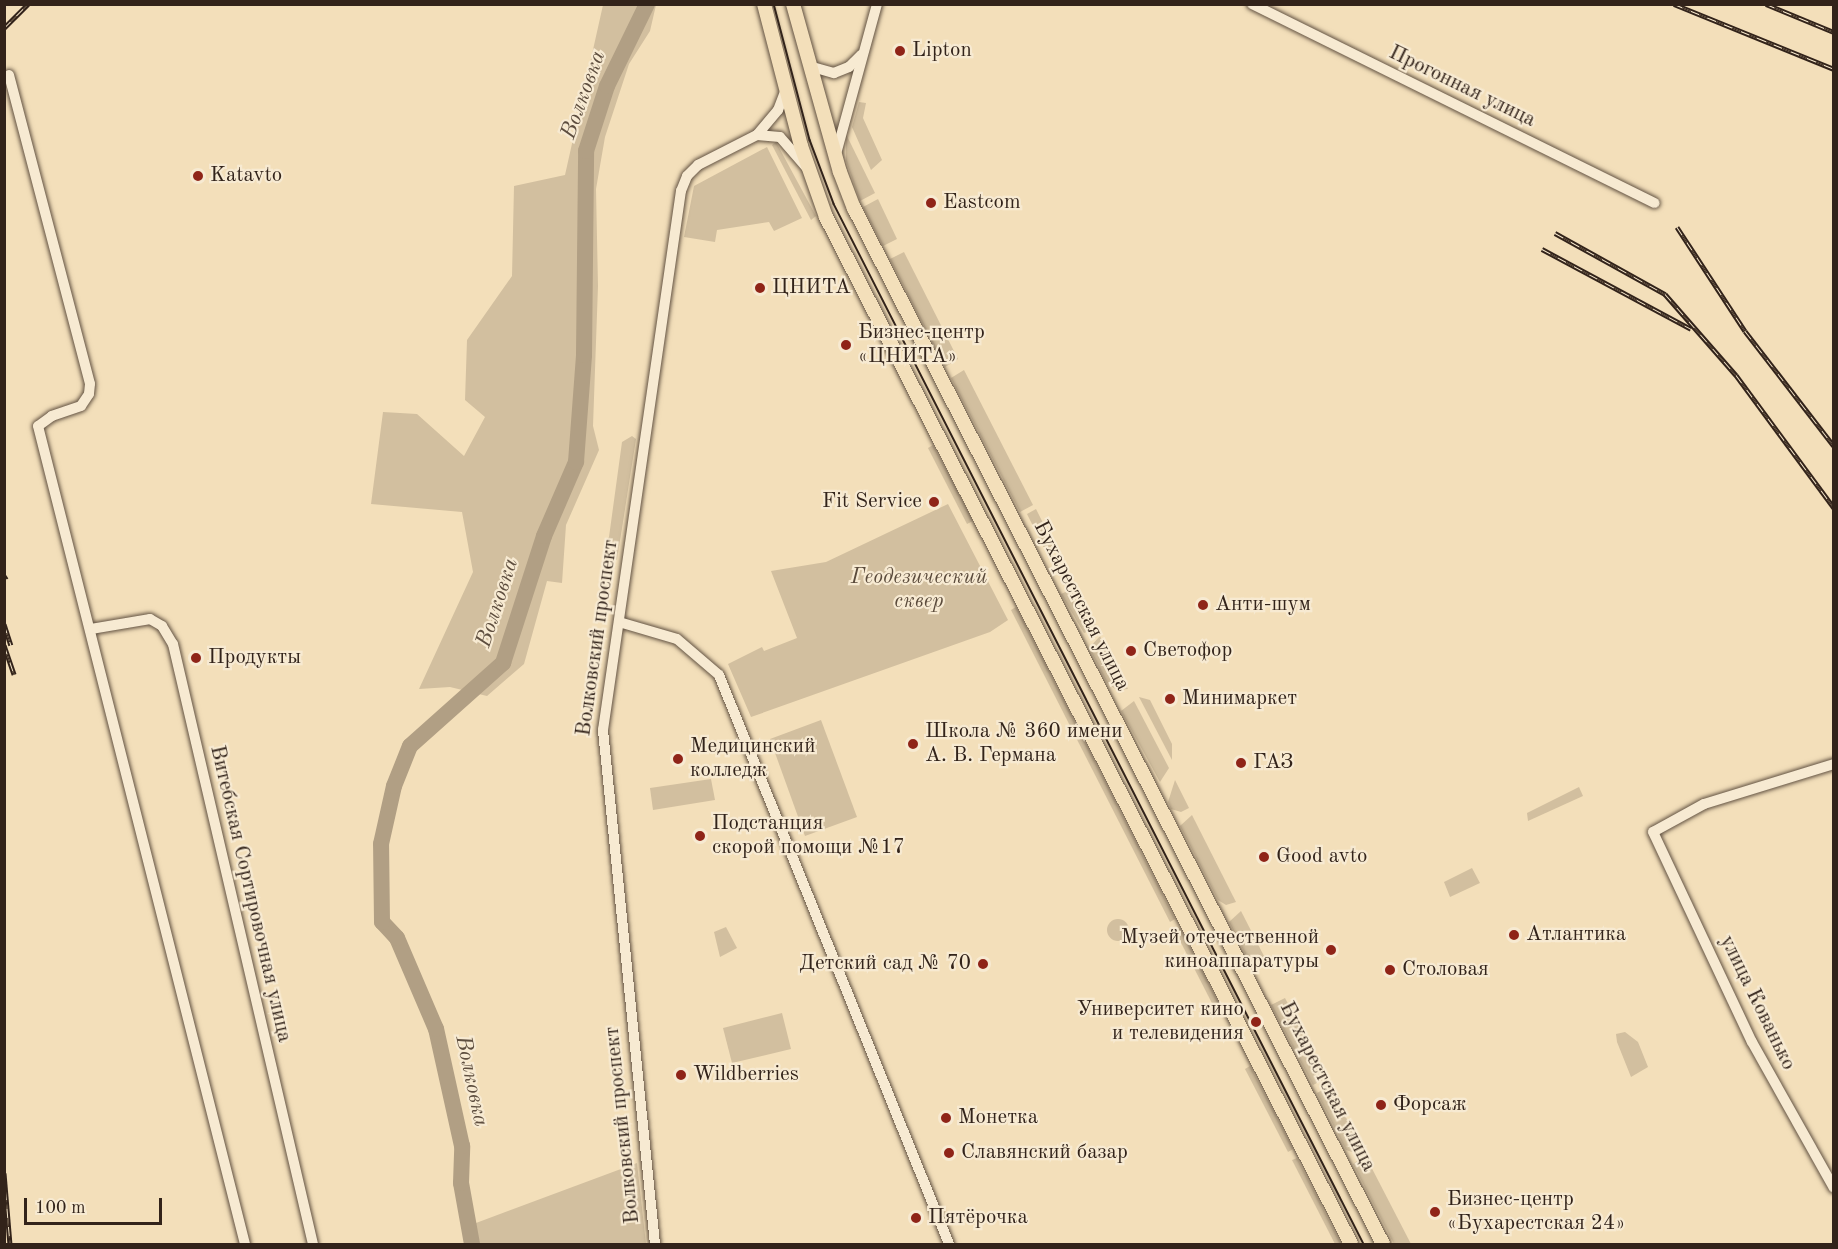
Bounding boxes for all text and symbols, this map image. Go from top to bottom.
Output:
place label: Lipton [912,38,972,64]
street label: Прогонная улица [1384,41,1540,133]
marker: Lipton [893,44,907,58]
water label: Волковка [556,47,612,143]
place label: Katavto [210,163,282,189]
marker: Katavto [191,169,205,183]
place label: Eastcom [943,190,1021,216]
marker: Eastcom [924,196,938,210]
place label: ЦНИТА [772,275,851,301]
marker: ЦНИТА [753,281,767,295]
place label: Бизнес-центр «ЦНИТА» [858,320,985,370]
marker: Бизнес-центр «ЦНИТА» [839,338,853,352]
place label: Fit Service [822,489,922,515]
marker: Fit Service [927,495,941,509]
street label: Бухарестская улица [1027,517,1135,695]
street label: Волковский проспект [572,538,624,738]
water label: Волковка [471,555,525,651]
park label: Геодезический сквер [851,565,987,615]
place label: Анти-шум [1215,592,1311,618]
marker: Анти-шум [1196,598,1210,612]
place label: Светофор [1143,638,1232,664]
marker: Светофор [1124,644,1138,658]
place label: Продукты [208,645,301,671]
marker: Продукты [189,651,203,665]
place label: Минимаркет [1182,686,1297,712]
marker: Минимаркет [1163,692,1177,706]
place label: Школа № 360 имени А. В. Германа [925,719,1123,769]
place label: Медицинский колледж [690,734,815,784]
marker: Школа № 360 имени А. В. Германа [906,737,920,751]
street label: Витебская Сортировочная улица [204,743,296,1045]
place label: ГАЗ [1253,750,1293,776]
marker: Медицинский колледж [671,752,685,766]
marker: ГАЗ [1234,756,1248,770]
place label: Подстанция скорой помощи №17 [712,811,905,861]
marker: Подстанция скорой помощи №17 [693,829,707,843]
place label: Good avto [1276,844,1367,870]
marker: Good avto [1257,850,1271,864]
place label: Атлантика [1526,922,1626,948]
place label: Музей отечественной киноаппаратуры [1121,925,1319,975]
marker: Атлантика [1507,928,1521,942]
street label: улица Кованько [1713,931,1801,1075]
marker: Музей отечественной киноаппаратуры [1324,943,1338,957]
place label: Детский сад № 70 [799,951,971,977]
marker: Детский сад № 70 [976,957,990,971]
place label: Столовая [1402,957,1489,983]
marker: Столовая [1383,963,1397,977]
place label: Университет кино и телевидения [1077,997,1244,1047]
street label: Бухарестская улица [1273,998,1381,1176]
marker: Университет кино и телевидения [1249,1015,1263,1029]
street label: Волковский проспект [600,1025,646,1225]
water label: Волковка [449,1033,493,1129]
place label: Wildberries [693,1062,799,1088]
marker: Wildberries [674,1068,688,1082]
place label: Форсаж [1393,1092,1467,1118]
marker: Форсаж [1374,1098,1388,1112]
place label: Монетка [958,1105,1038,1131]
marker: Монетка [939,1111,953,1125]
place label: Славянский базар [961,1140,1128,1166]
marker: Славянский базар [942,1146,956,1160]
scale bar [27,1186,165,1224]
place label: Бизнес-центр «Бухарестская 24» [1447,1187,1625,1237]
text: 100 m [35,1199,86,1217]
place label: Пятёрочка [928,1205,1028,1231]
marker: Бизнес-центр «Бухарестская 24» [1428,1205,1442,1219]
marker: Пятёрочка [909,1211,923,1225]

